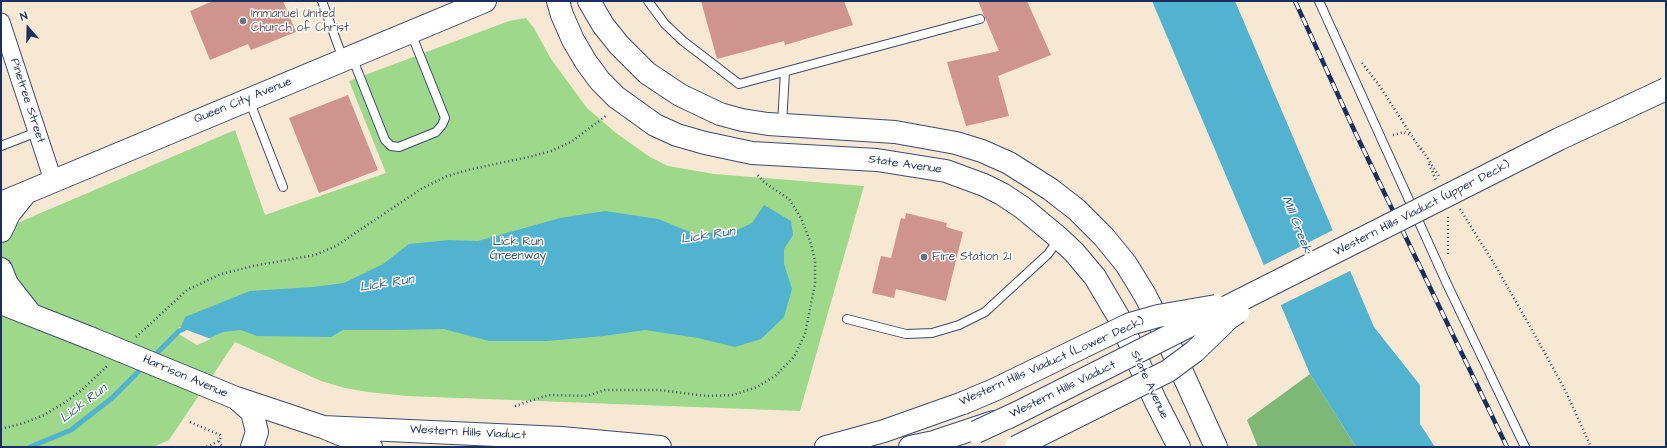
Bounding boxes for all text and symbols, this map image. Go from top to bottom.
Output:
place label: Immanuel United Church of Christ [251,7,349,35]
north arrow [8,8,48,48]
text: N [18,8,30,24]
marker: Immanuel United Church of Christ [238,16,248,26]
street label: Pinetree Street [7,57,47,145]
street label: Queen City Avenue [192,75,294,127]
street label: State Avenue [867,153,943,177]
street label: Western Hills Viaduct (Upper Deck) [1331,158,1513,260]
water label: Mill Creek [1277,194,1315,256]
water label: Lick Run [680,224,736,248]
park label: Lick Run Greenway [490,235,546,263]
place label: Fire Station 21 [932,250,1011,264]
marker: Fire Station 21 [919,252,929,262]
water label: Lick Run [359,272,415,296]
street label: Western Hills Viaduct (Lower Deck) [957,315,1147,409]
street label: State Avenue [1127,349,1171,421]
street label: Harrison Avenue [140,353,230,401]
street label: Western Hills Viaduct [1008,358,1118,422]
water label: Lick Run [57,381,111,427]
street label: Western Hills Viaduct [410,423,526,443]

